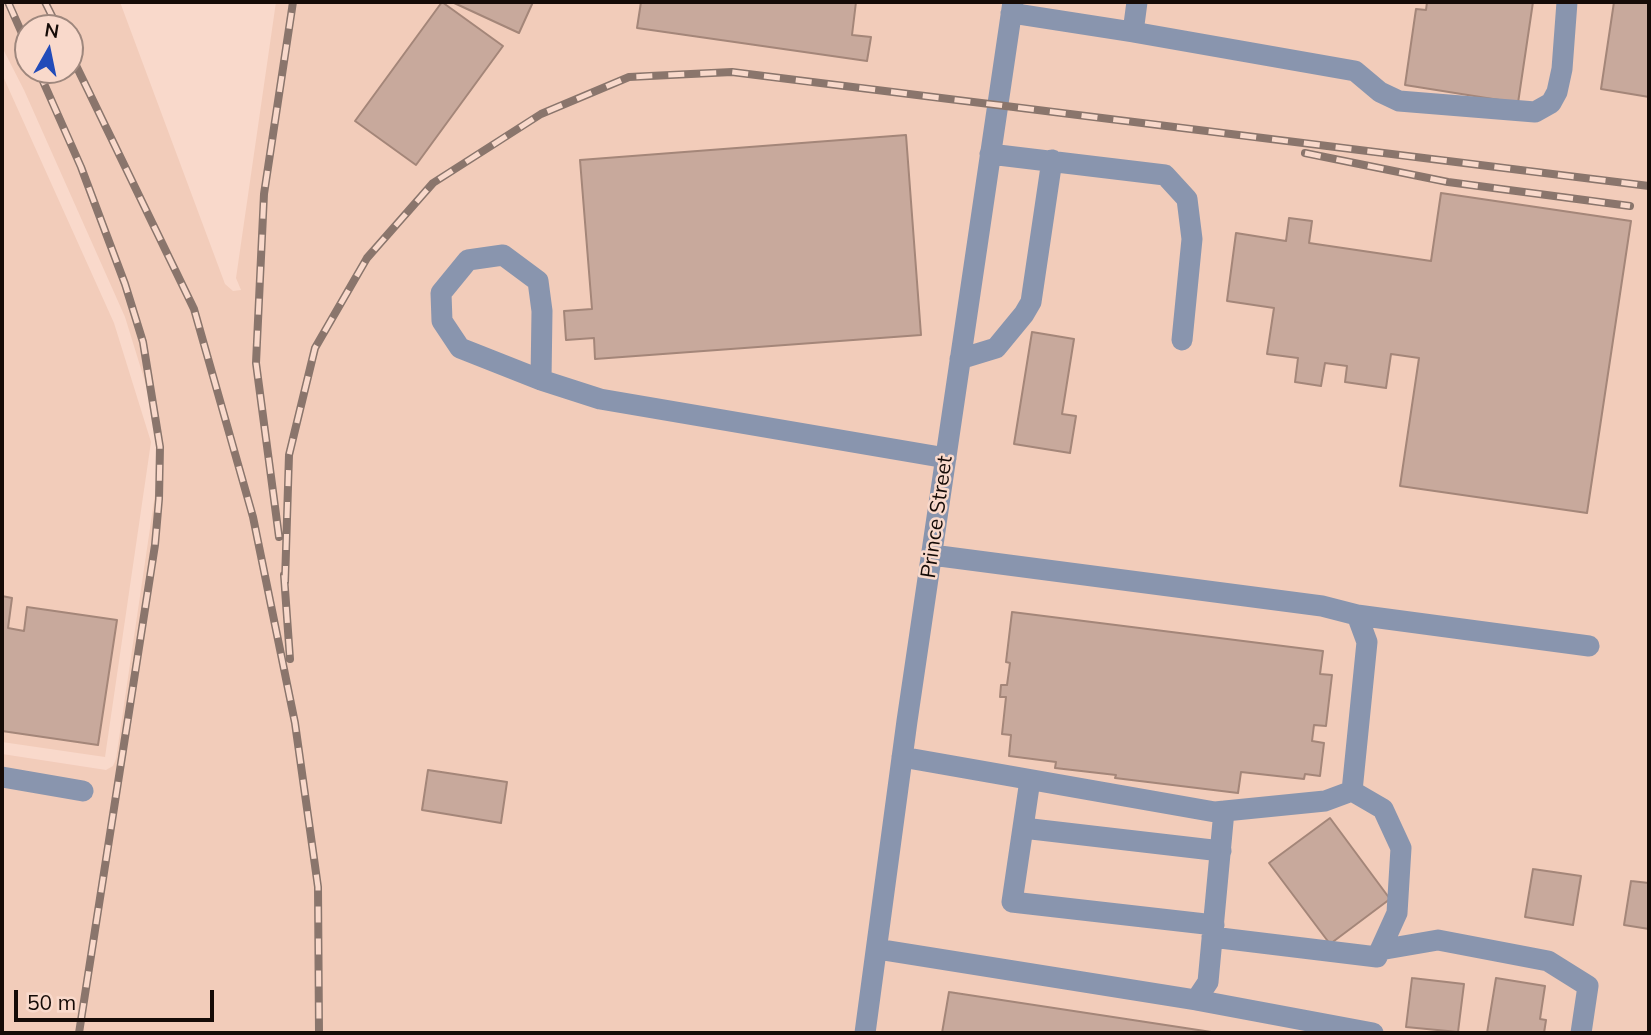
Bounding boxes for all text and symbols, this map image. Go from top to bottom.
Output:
north arrow [14,14,84,84]
text: N [43,17,61,43]
street label: Prince Street [916,454,958,580]
scale bar [18,976,217,1020]
text: 50 m [27,989,76,1015]

